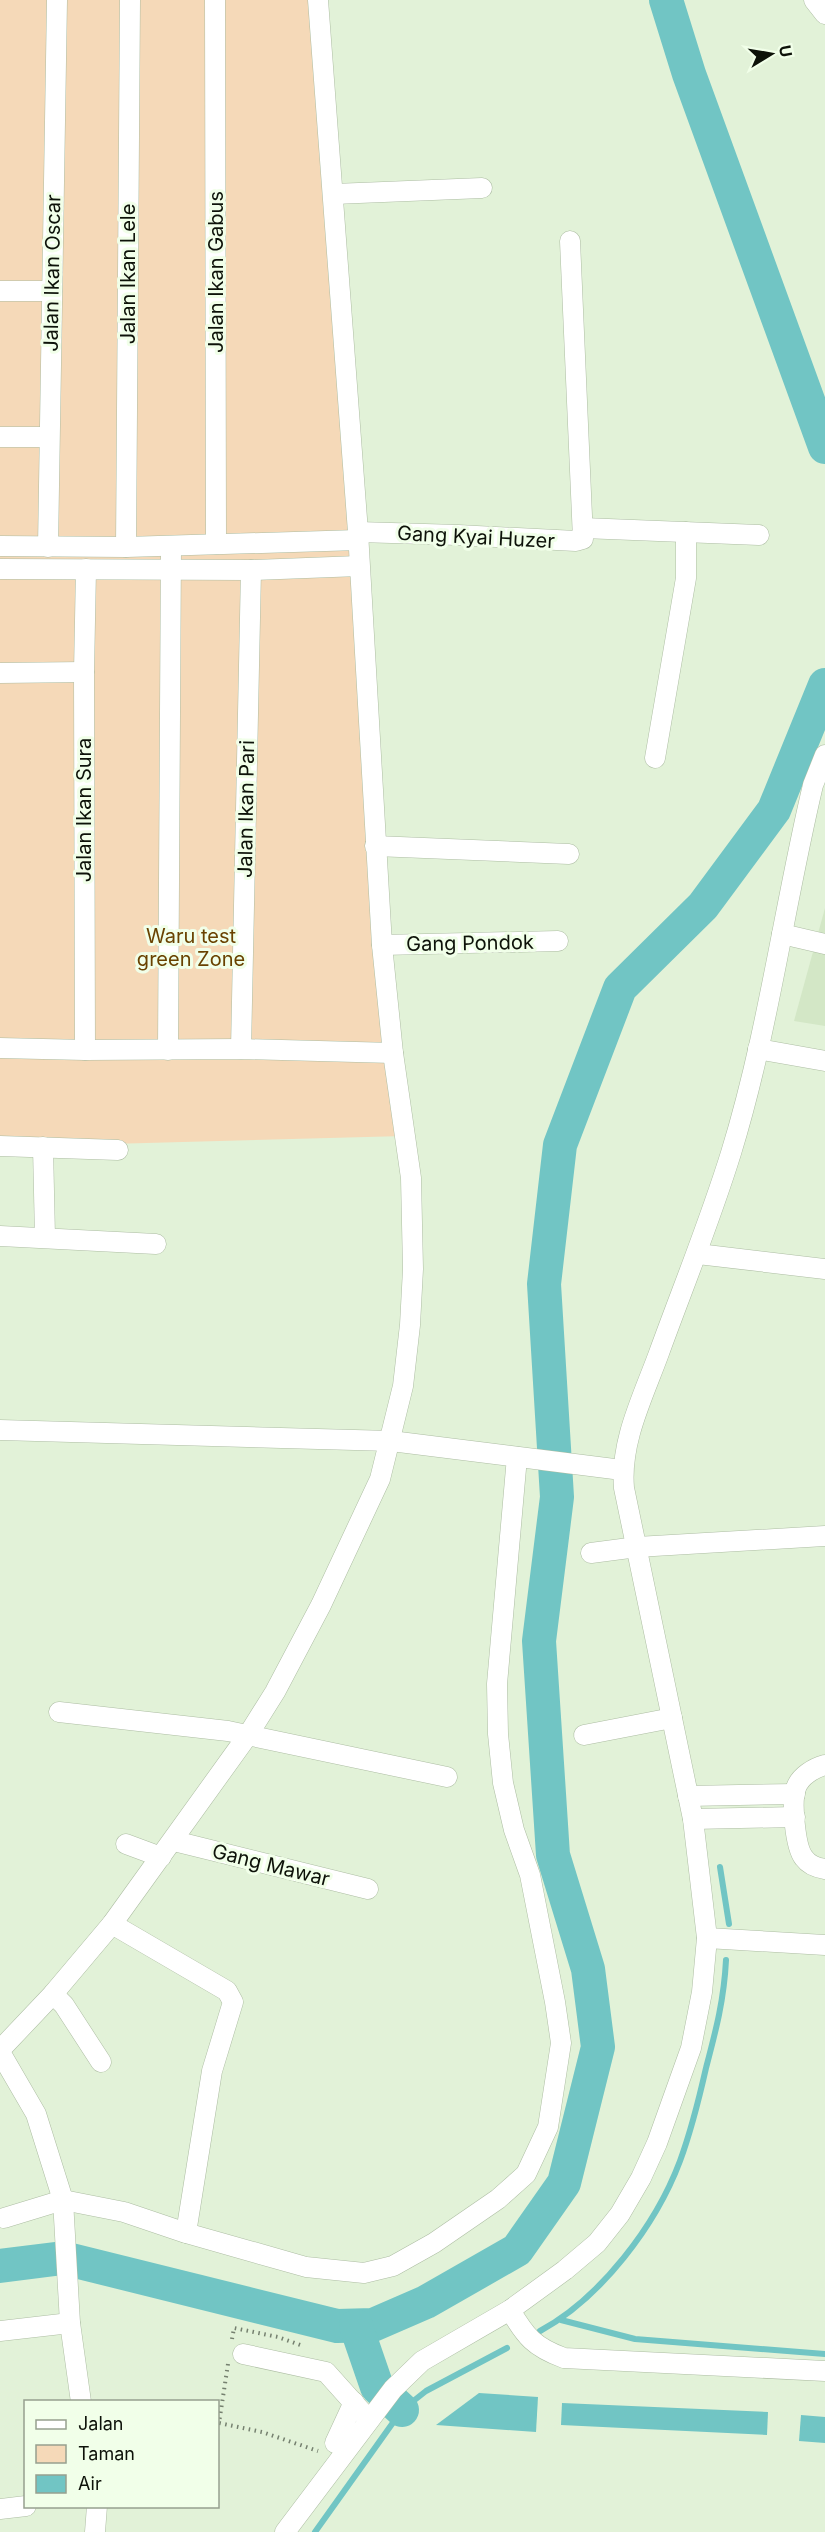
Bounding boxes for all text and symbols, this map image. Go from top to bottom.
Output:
north arrow [741,24,801,84]
text: U [775,43,797,59]
street label: Jalan Ikan Gabus [204,191,228,353]
street label: Jalan Ikan Oscar [39,194,65,352]
street label: Jalan Ikan Lele [116,204,140,344]
street label: Gang Kyai Huzer [396,521,556,553]
street label: Jalan Ikan Sura [72,738,96,882]
street label: Jalan Ikan Pari [233,740,259,878]
park label: Waru test green Zone [137,924,245,971]
street label: Gang Pondok [406,930,534,956]
street label: Gang Mawar [210,1839,333,1891]
legend [24,2400,219,2508]
text: Jalan [78,2413,123,2434]
text: Taman [78,2443,135,2464]
text: Air [78,2473,102,2494]

